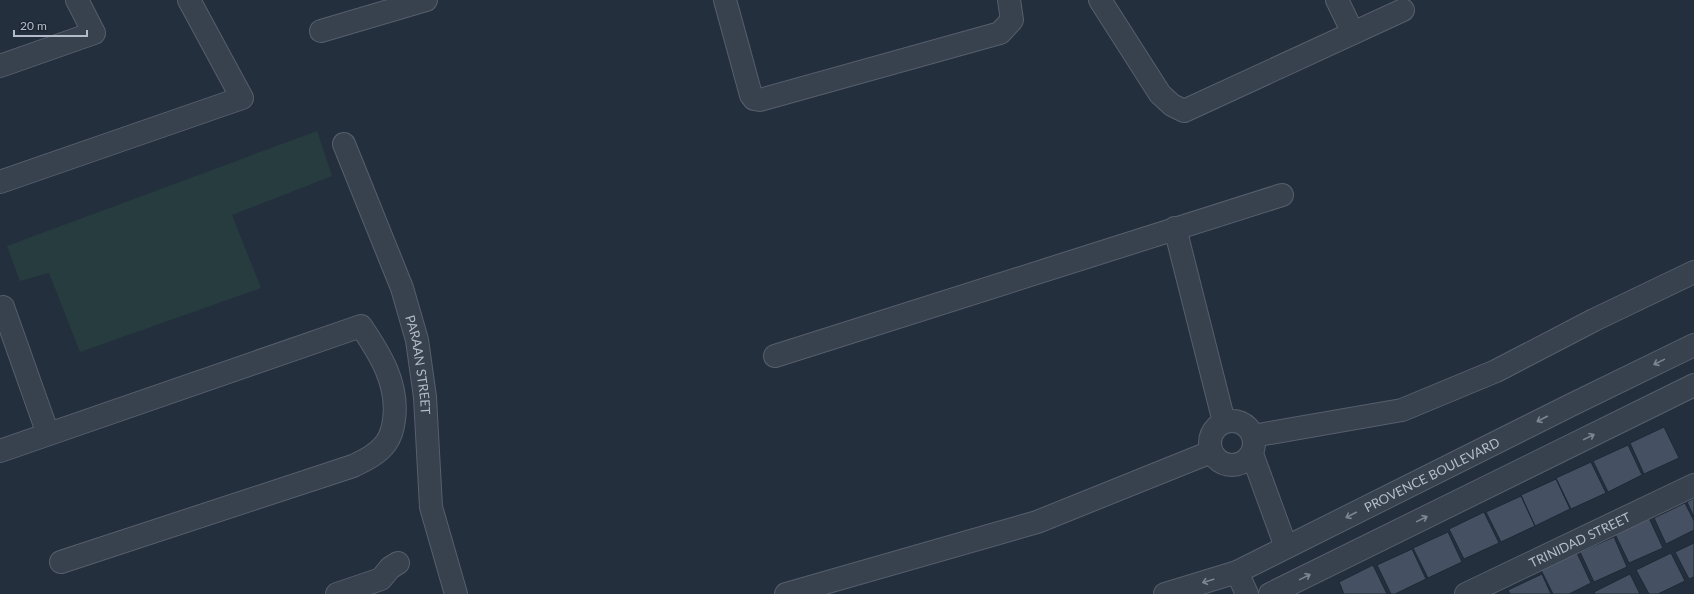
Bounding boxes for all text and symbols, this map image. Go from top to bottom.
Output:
scale bar [14,12,87,38]
text: 20 m [20,18,47,33]
street label: PARAAN STREET [402,313,434,415]
one-way arrow [1653,359,1665,366]
one-way arrow [1536,416,1548,423]
one-way arrow [1582,433,1594,440]
street label: PROVENCE BOULEVARD [1361,434,1502,515]
street label: TRINIDAD STREET [1526,509,1633,571]
one-way arrow [1345,512,1357,519]
one-way arrow [1416,515,1428,522]
one-way arrow [1299,573,1311,580]
one-way arrow [1201,578,1214,585]

